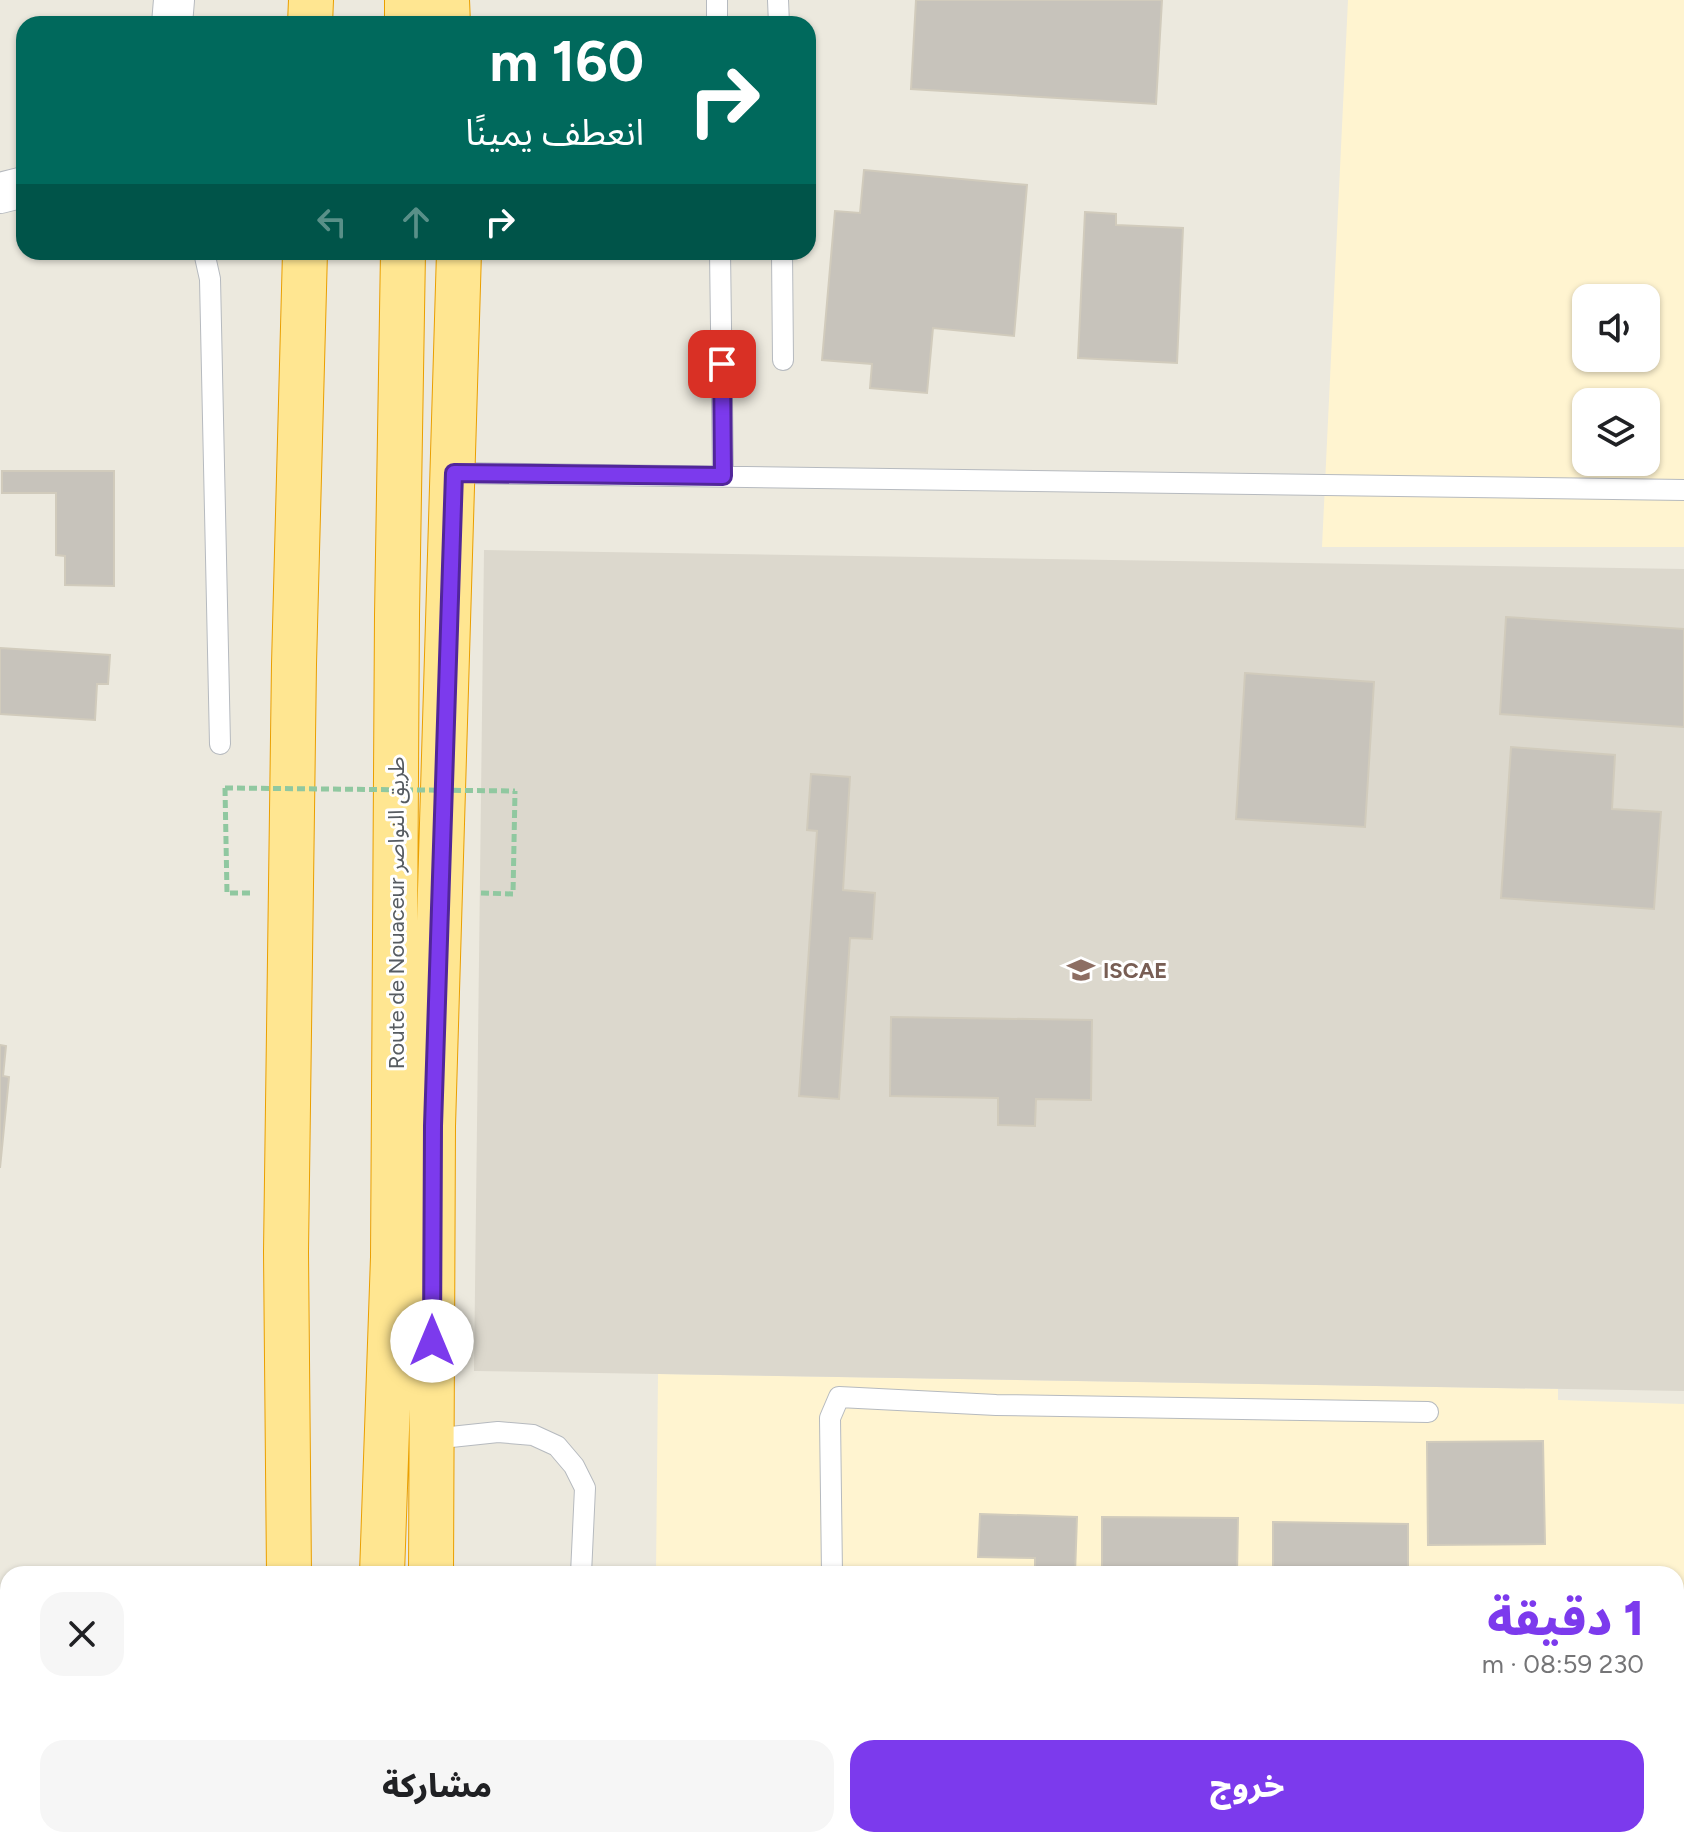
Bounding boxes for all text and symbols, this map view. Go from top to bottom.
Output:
text: 160 m [489,28,644,95]
icon: right [672,48,776,152]
text: انعطف يمينًا [465,111,644,154]
icon: left [310,200,354,244]
icon: ahead [394,200,438,244]
icon: right [478,200,522,244]
map controls [1572,284,1660,476]
button: sound [1572,284,1660,372]
pin [688,330,756,398]
icon: arrive [700,342,744,386]
button: layers [1572,388,1660,476]
street label: Route de Nouaceur طريق النواصر [383,757,410,1069]
school or university icon: ISCAE [1066,955,1096,985]
place label: ISCAE [1103,957,1167,984]
position arrow [390,1299,474,1383]
text: 1 دقيقة [1487,1589,1644,1647]
button: close [40,1592,124,1676]
text: 230 m · 08:59 [1482,1648,1644,1680]
button: مشاركة [40,1740,834,1832]
button: خروج [850,1740,1644,1832]

